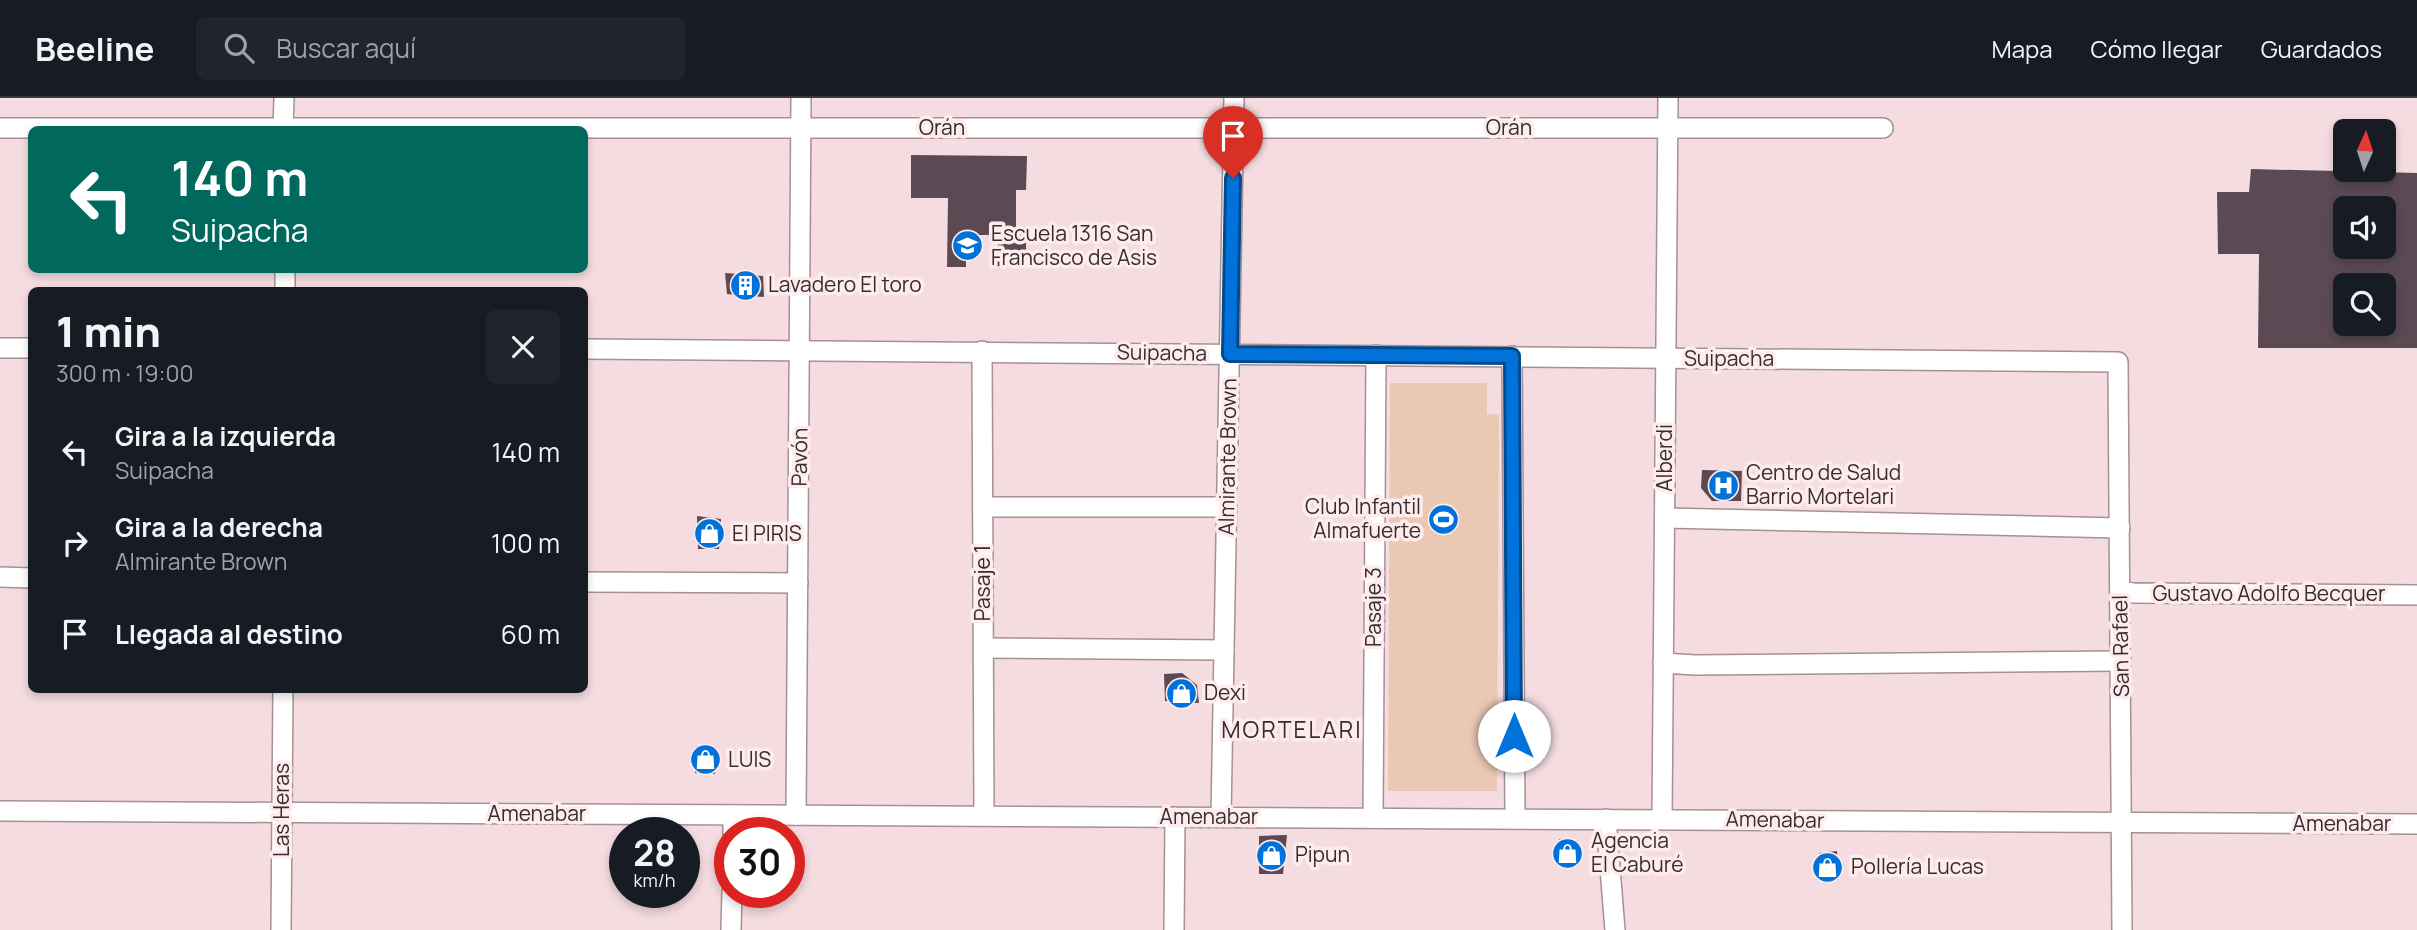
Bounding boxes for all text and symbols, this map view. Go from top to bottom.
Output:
search box [196,17,686,80]
text: Beeline [35,26,154,71]
icon: search [220,29,258,67]
text: Buscar aquí [276,30,416,66]
text: Mapa [1992,32,2053,65]
text: Cómo llegar [2091,32,2223,65]
text: Guardados [2261,32,2382,65]
pin [1203,106,1263,178]
street label: Orán [919,113,965,141]
street label: Orán [1486,113,1532,141]
icon: arrive [1214,117,1252,155]
north arrow [2333,119,2396,182]
map controls [2333,119,2396,336]
text: 140 m [171,144,308,211]
icon: left [56,154,147,245]
button: sound [2333,196,2396,259]
text: Suipacha [171,208,308,252]
place label: Escuela 1316 San Francisco de Asis [991,219,1157,271]
school or university icon: Escuela 1316 San Francisco de Asis [951,229,985,263]
building icon: Lavadero El toro [728,268,762,302]
place label: Lavadero El toro [768,270,922,298]
button: search [2333,273,2396,336]
text: 1 min [56,302,161,360]
button: close [486,310,560,384]
street label: Suipacha [1117,337,1207,367]
street label: Suipacha [1684,344,1774,372]
text: 300 m · 19:00 [56,357,193,389]
street label: Almirante Brown [1212,378,1242,536]
text: Gira a la izquierda [115,418,336,454]
street label: Alberdi [1650,424,1678,492]
street label: Pavón [784,427,814,487]
icon: left [56,433,94,471]
text: 140 m [491,434,560,470]
text: Suipacha [115,454,214,486]
place label: Centro de Salud Barrio Mortelari [1746,458,1901,510]
hospital icon: Centro de Salud Barrio Mortelari [1706,468,1740,502]
place label: Club Infantil Almafuerte [1305,492,1421,544]
sports icon: Club Infantil Almafuerte [1427,502,1461,536]
text: Gira a la derecha [115,509,323,545]
shop icon: El PIRIS [692,517,726,551]
place label: El PIRIS [732,519,802,547]
icon: right [56,524,94,562]
text: 100 m [491,525,560,561]
text: Almirante Brown [115,545,288,577]
street label: Pasaje 1 [968,545,996,621]
street label: Pasaje 3 [1359,567,1387,647]
street label: Gustavo Adolfo Becquer [2152,579,2386,607]
street label: San Rafael [2105,595,2135,697]
icon: arrive [56,615,94,653]
text: Llegada al destino [115,616,343,652]
text: 60 m [501,616,560,652]
shop icon: Dexi [1164,676,1198,710]
place label: Dexi [1204,678,1246,706]
position arrow [1477,699,1551,773]
district label: MORTELARI [1221,713,1363,745]
shop icon: LUIS [688,743,722,777]
place label: LUIS [728,745,771,773]
street label: Las Heras [267,763,295,857]
street label: Amenabar [488,799,587,827]
street label: Amenabar [1160,802,1259,830]
street label: Amenabar [1725,804,1825,834]
street label: Amenabar [2293,809,2392,837]
speed limit sign: 30 [714,817,805,908]
place label: Agencia El Caburé [1591,826,1684,878]
text: 28 [633,829,676,877]
shop icon: Agencia El Caburé [1551,836,1585,870]
shop icon: Pipun [1255,838,1289,872]
place label: Pipun [1295,840,1350,868]
shop icon: Pollería Lucas [1811,850,1845,884]
place label: Pollería Lucas [1851,852,1984,880]
text: km/h [634,868,675,892]

